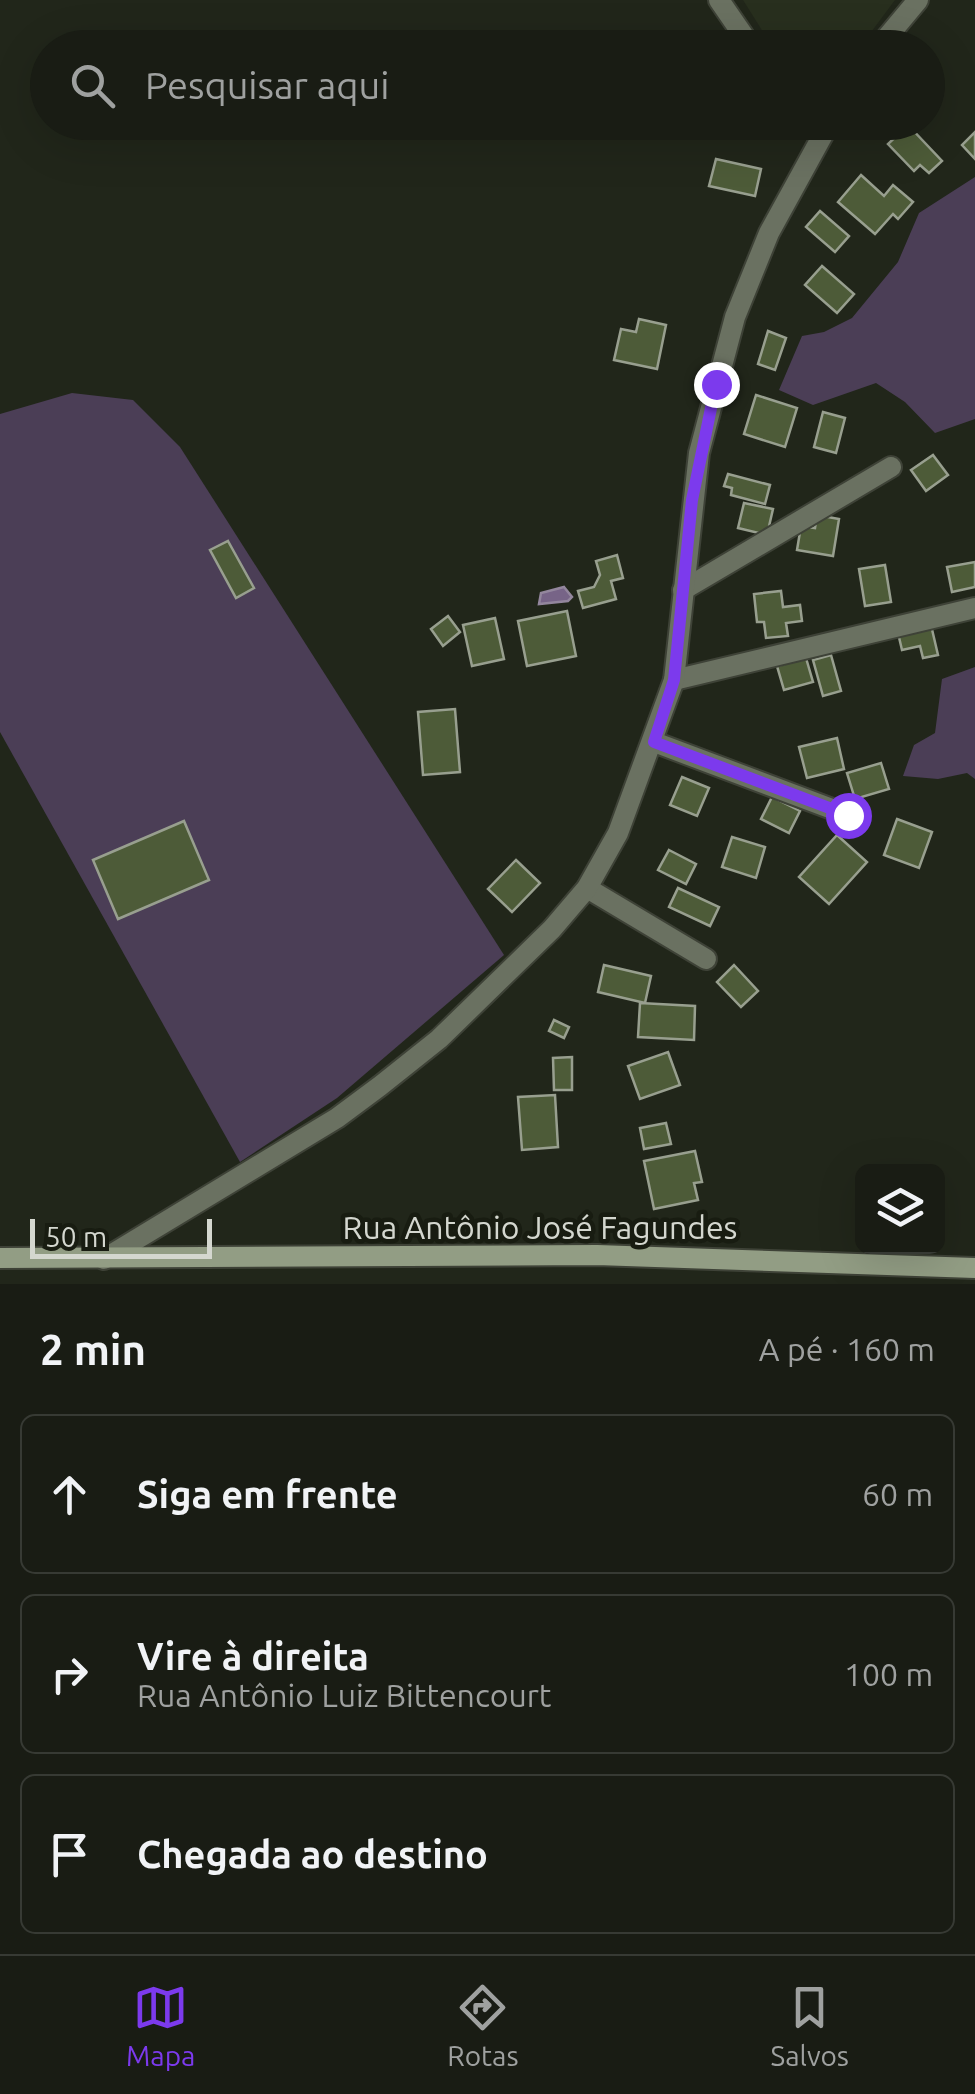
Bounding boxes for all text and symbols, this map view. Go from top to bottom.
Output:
search box [30,30,945,140]
icon: search [65,58,120,113]
text: Pesquisar aqui [145,64,389,106]
route end [694,362,740,408]
route start [826,793,872,839]
map controls [855,1164,945,1254]
button: layers [855,1164,945,1254]
street label: Rua Antônio José Fagundes [342,1209,738,1245]
scale bar [30,1214,212,1258]
text: 50 m [45,1221,107,1252]
text: 2 min [40,1326,146,1373]
text: A pé · 160 m [759,1331,935,1367]
icon: ahead [42,1467,97,1522]
text: Siga em frente [137,1473,398,1515]
text: 60 m [862,1476,933,1512]
text: Vire à direita [137,1635,369,1677]
icon: right [42,1647,97,1702]
text: 100 m [844,1656,933,1692]
text: Rua Antônio Luiz Bittencourt [137,1677,551,1713]
icon: arrive [42,1827,97,1882]
text: Chegada ao destino [137,1833,488,1875]
tab: Mapa [126,1980,195,2071]
tab: Rotas [447,1980,519,2071]
tab: Salvos [770,1980,849,2071]

